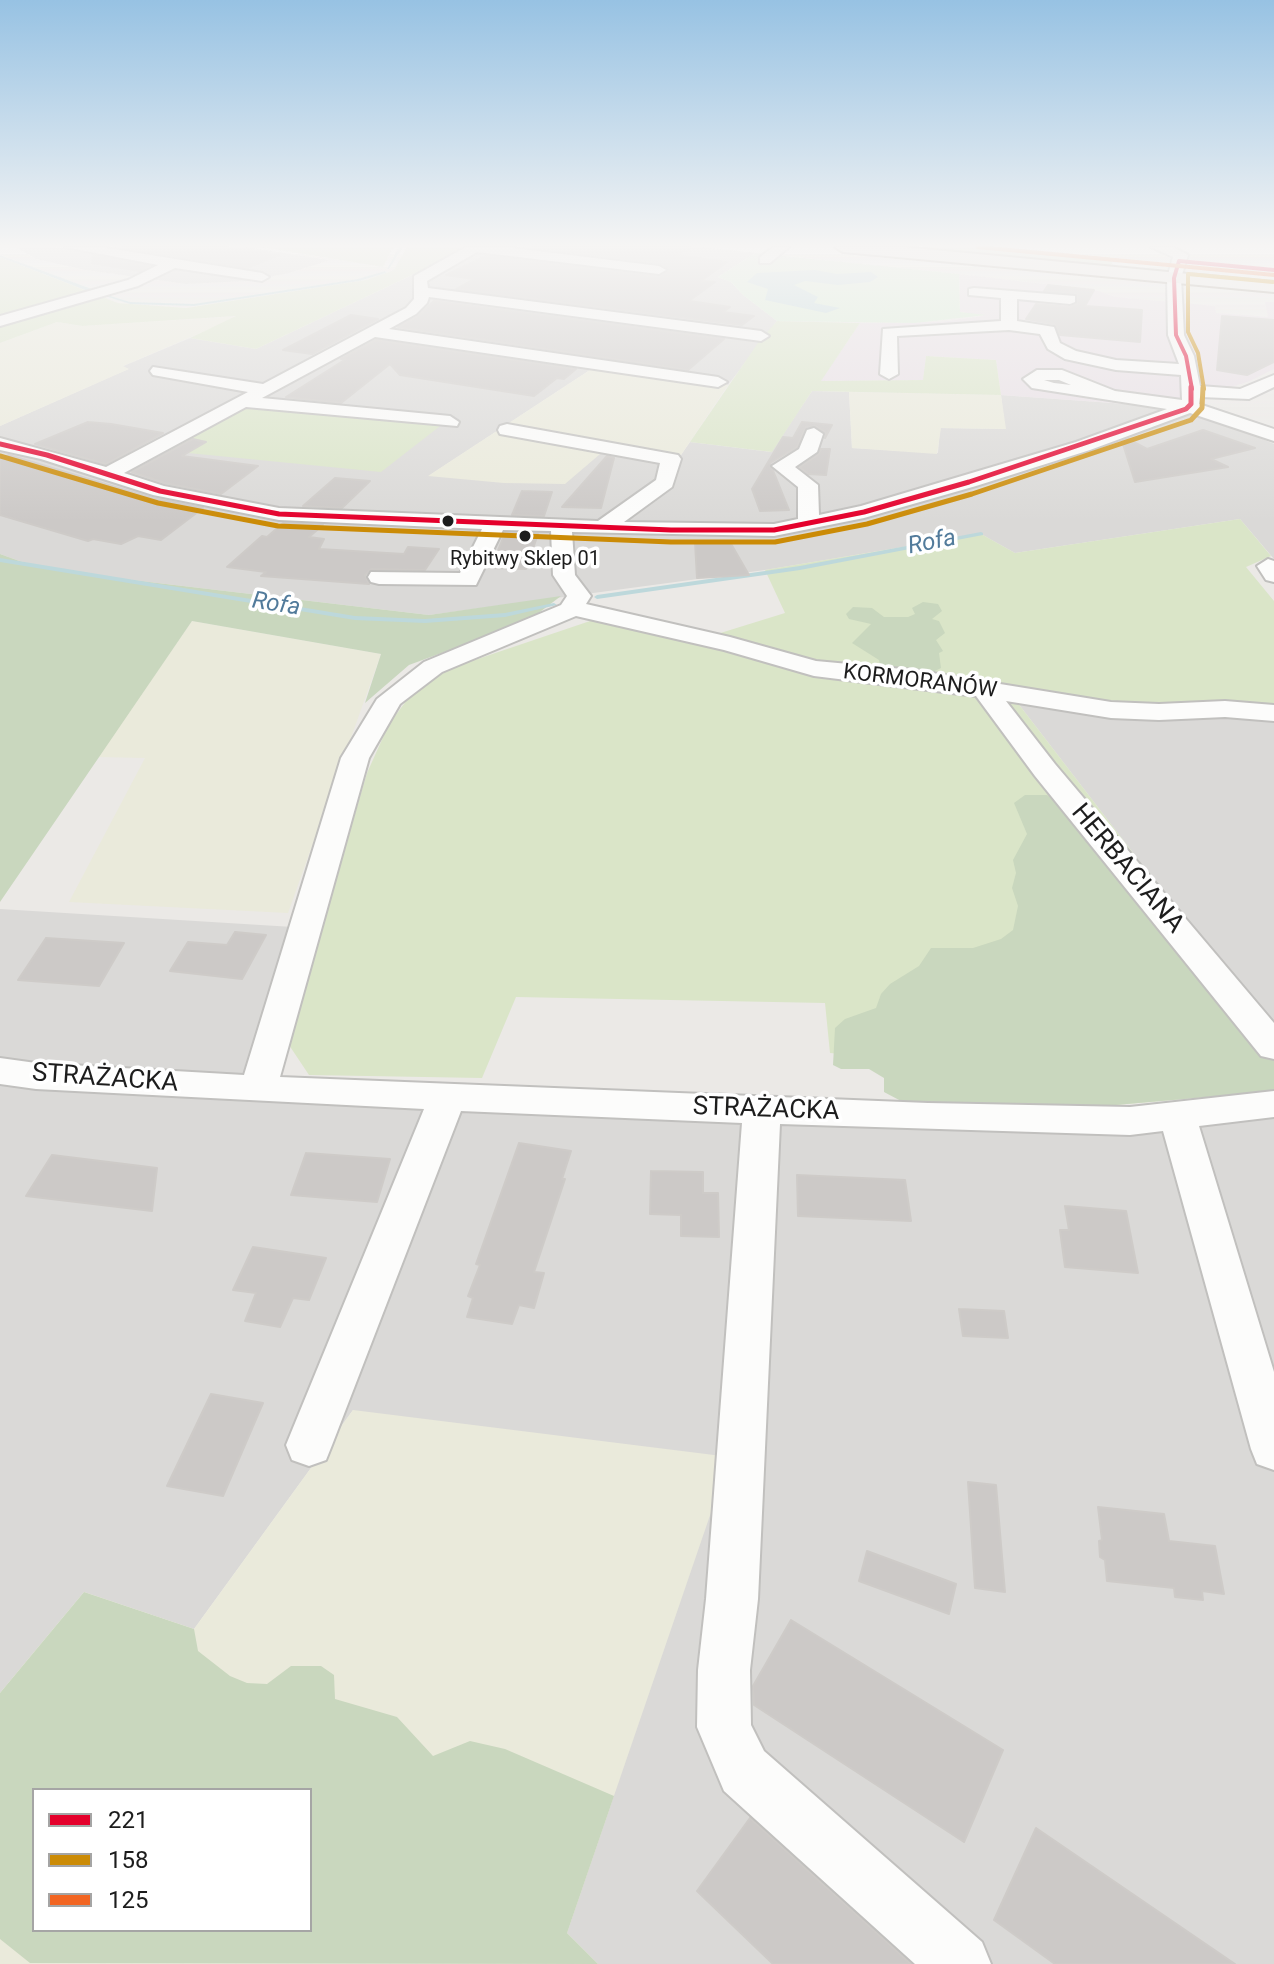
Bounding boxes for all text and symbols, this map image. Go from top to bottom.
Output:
unlabelled marker [440,513,456,529]
water label: Rofa [906,524,958,562]
marker: Rybitwy Sklep 01 [517,528,533,544]
place label: Rybitwy Sklep 01 [450,548,600,572]
water label: Rofa [250,587,302,623]
street label: KORMORANÓW [842,659,998,705]
street label: HERBACIANA [1064,798,1190,940]
street label: STRAŻACKA [31,1058,179,1100]
street label: STRAŻACKA [692,1092,840,1128]
legend [32,1788,312,1932]
text: 221 [108,1806,148,1834]
text: 158 [108,1846,148,1874]
text: 125 [108,1886,148,1914]

